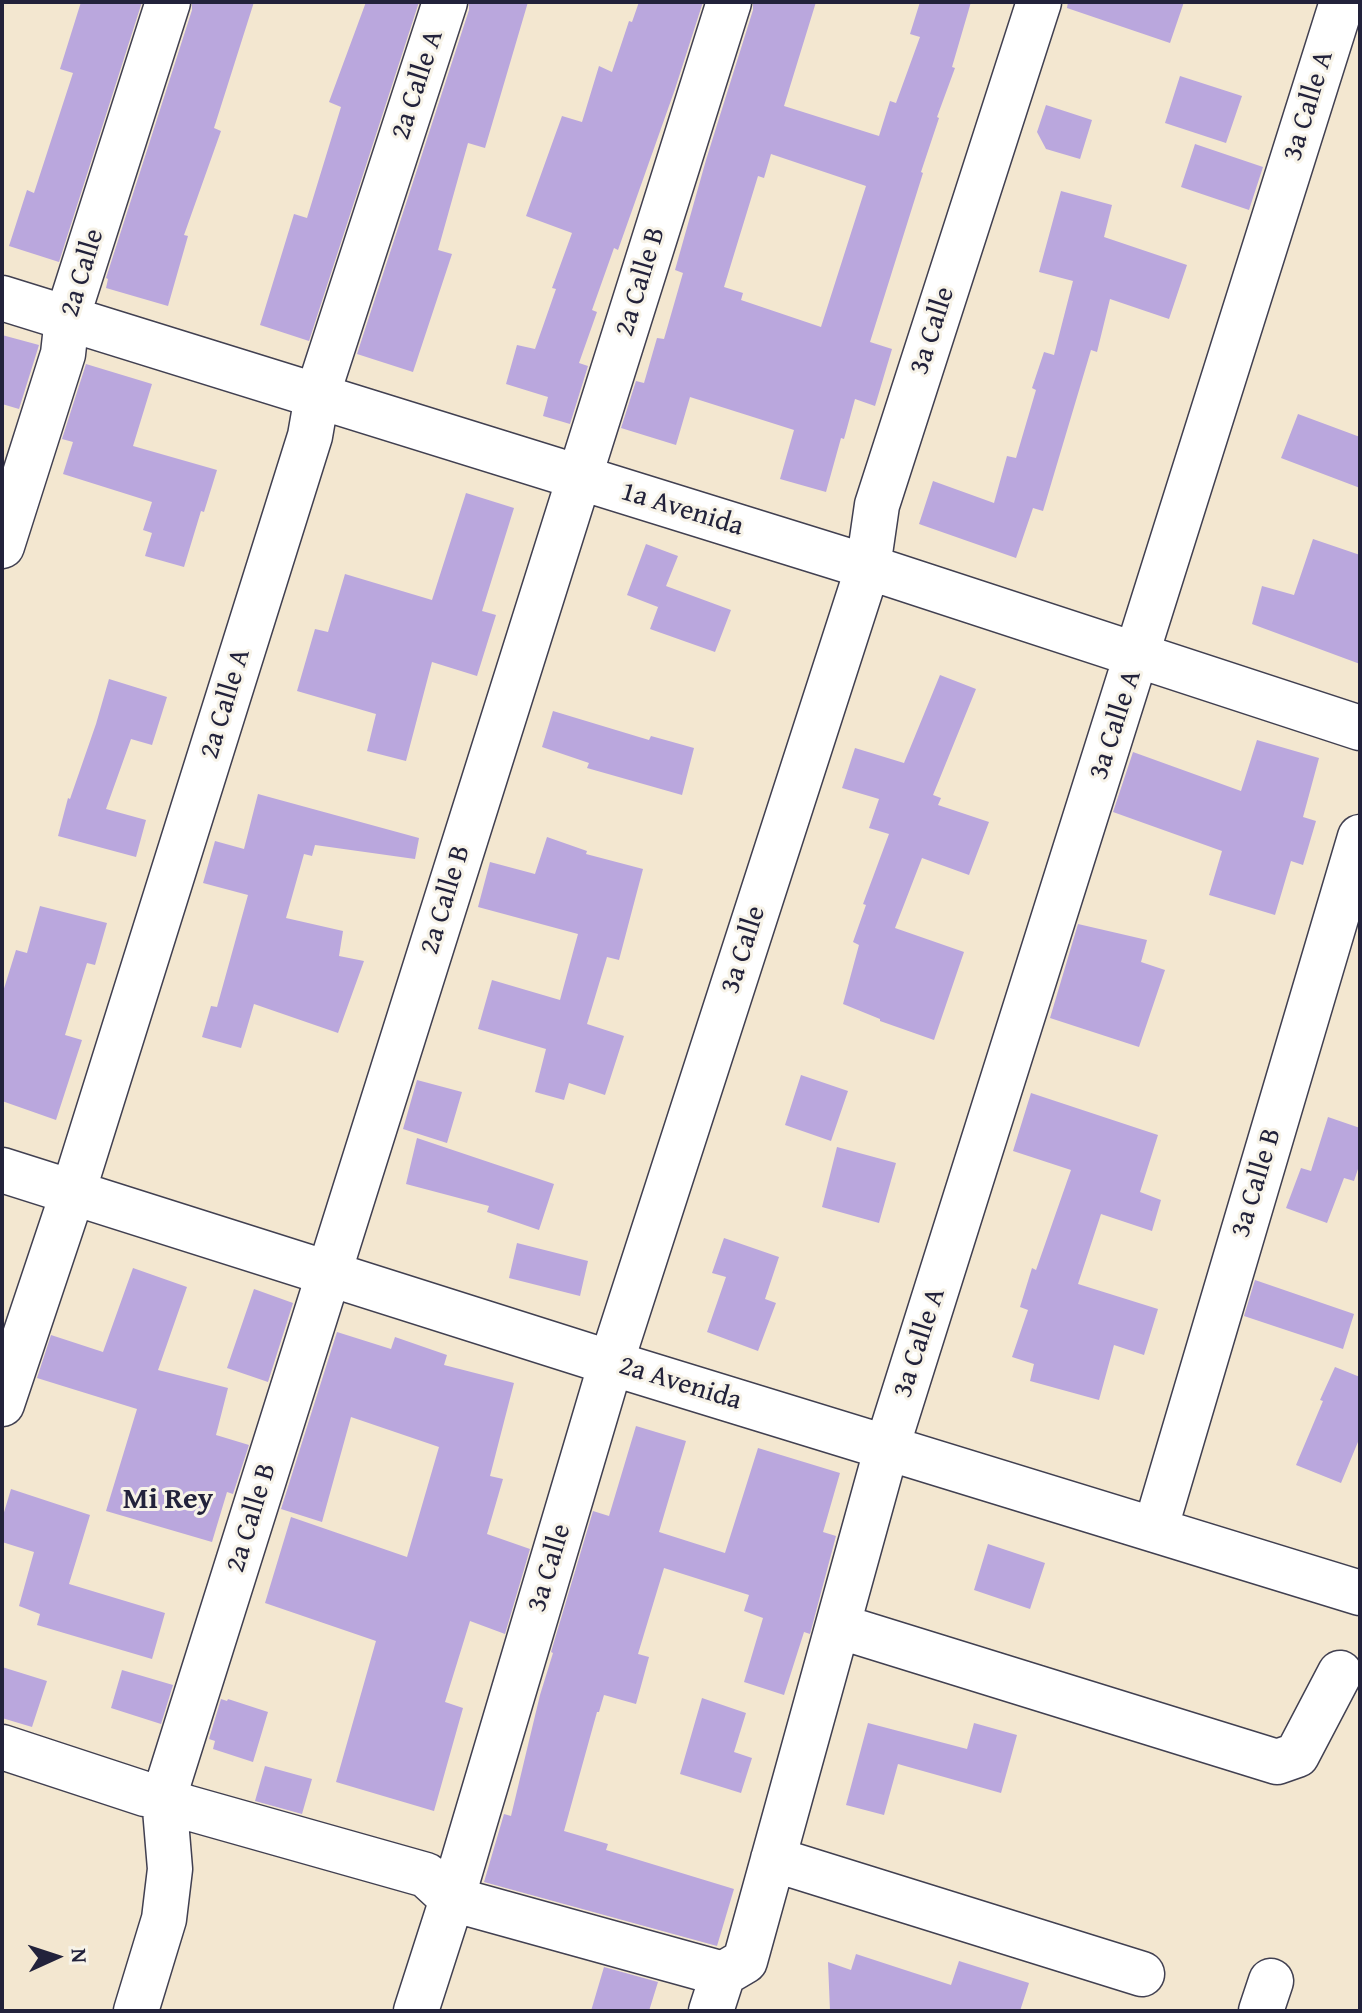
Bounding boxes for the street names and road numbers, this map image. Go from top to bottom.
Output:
street label: 2a Calle A [385,26,451,144]
street label: 3a Calle A [1276,47,1342,165]
street label: 2a Calle B [609,223,673,341]
street label: 2a Calle [54,225,112,321]
street label: 3a Calle [903,283,963,379]
street label: 1a Avenida [617,475,747,545]
street label: 2a Calle A [193,645,259,763]
street label: 3a Calle A [1083,666,1149,784]
street label: 2a Calle B [414,841,478,959]
street label: 3a Calle [714,902,774,998]
street label: 3a Calle B [1225,1124,1289,1242]
street label: 3a Calle A [887,1284,953,1402]
street label: 2a Avenida [615,1349,745,1419]
street label: 2a Calle B [220,1459,284,1577]
street label: 3a Calle [521,1520,579,1616]

